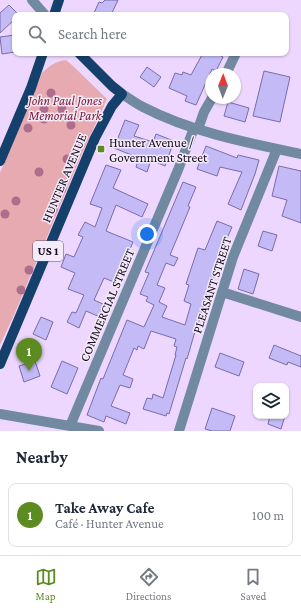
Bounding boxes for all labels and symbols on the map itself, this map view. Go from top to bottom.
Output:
north arrow [205,68,241,104]
park label: John Paul Jones Memorial Park [26,93,103,123]
street label: HUNTER AVENUE [39,131,89,225]
place label: Hunter Avenue / Government Street [109,135,208,165]
marker: Hunter Avenue / Government Street [96,144,106,154]
your location [137,224,157,244]
street label: PLEASANT STREET [189,235,235,335]
road number: US 1 [33,241,63,261]
street label: COMMERCIAL STREET [76,246,138,364]
pin: 1 [16,338,42,371]

